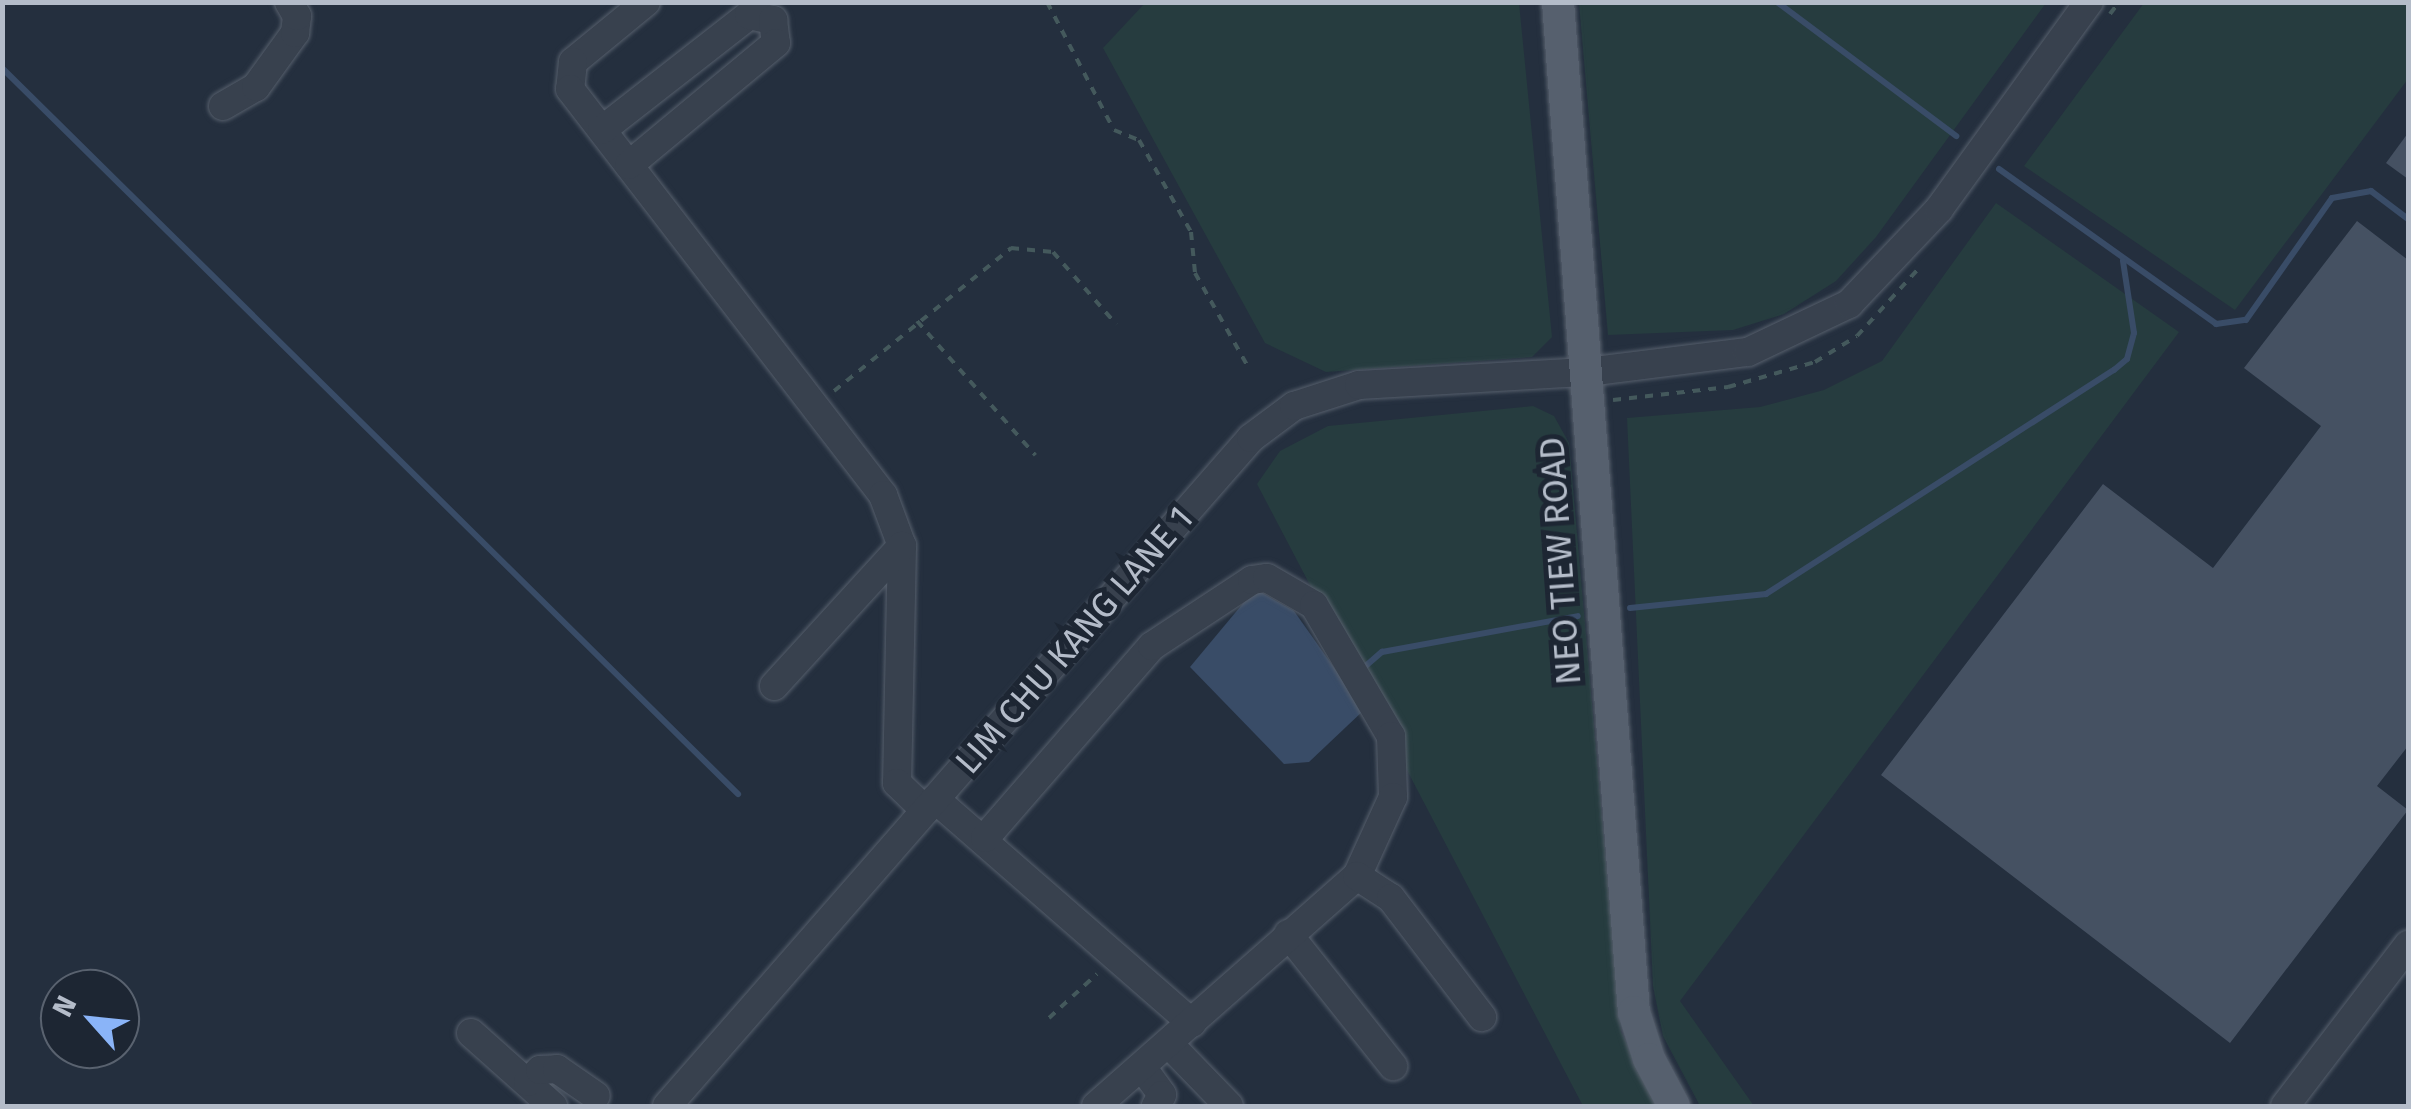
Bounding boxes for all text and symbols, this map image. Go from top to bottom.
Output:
street label: NEO TIEW ROAD [1530,436,1590,686]
street label: LIM CHU KANG LANE 1 [946,498,1202,782]
north arrow [40,969,140,1069]
text: N [46,990,84,1022]

